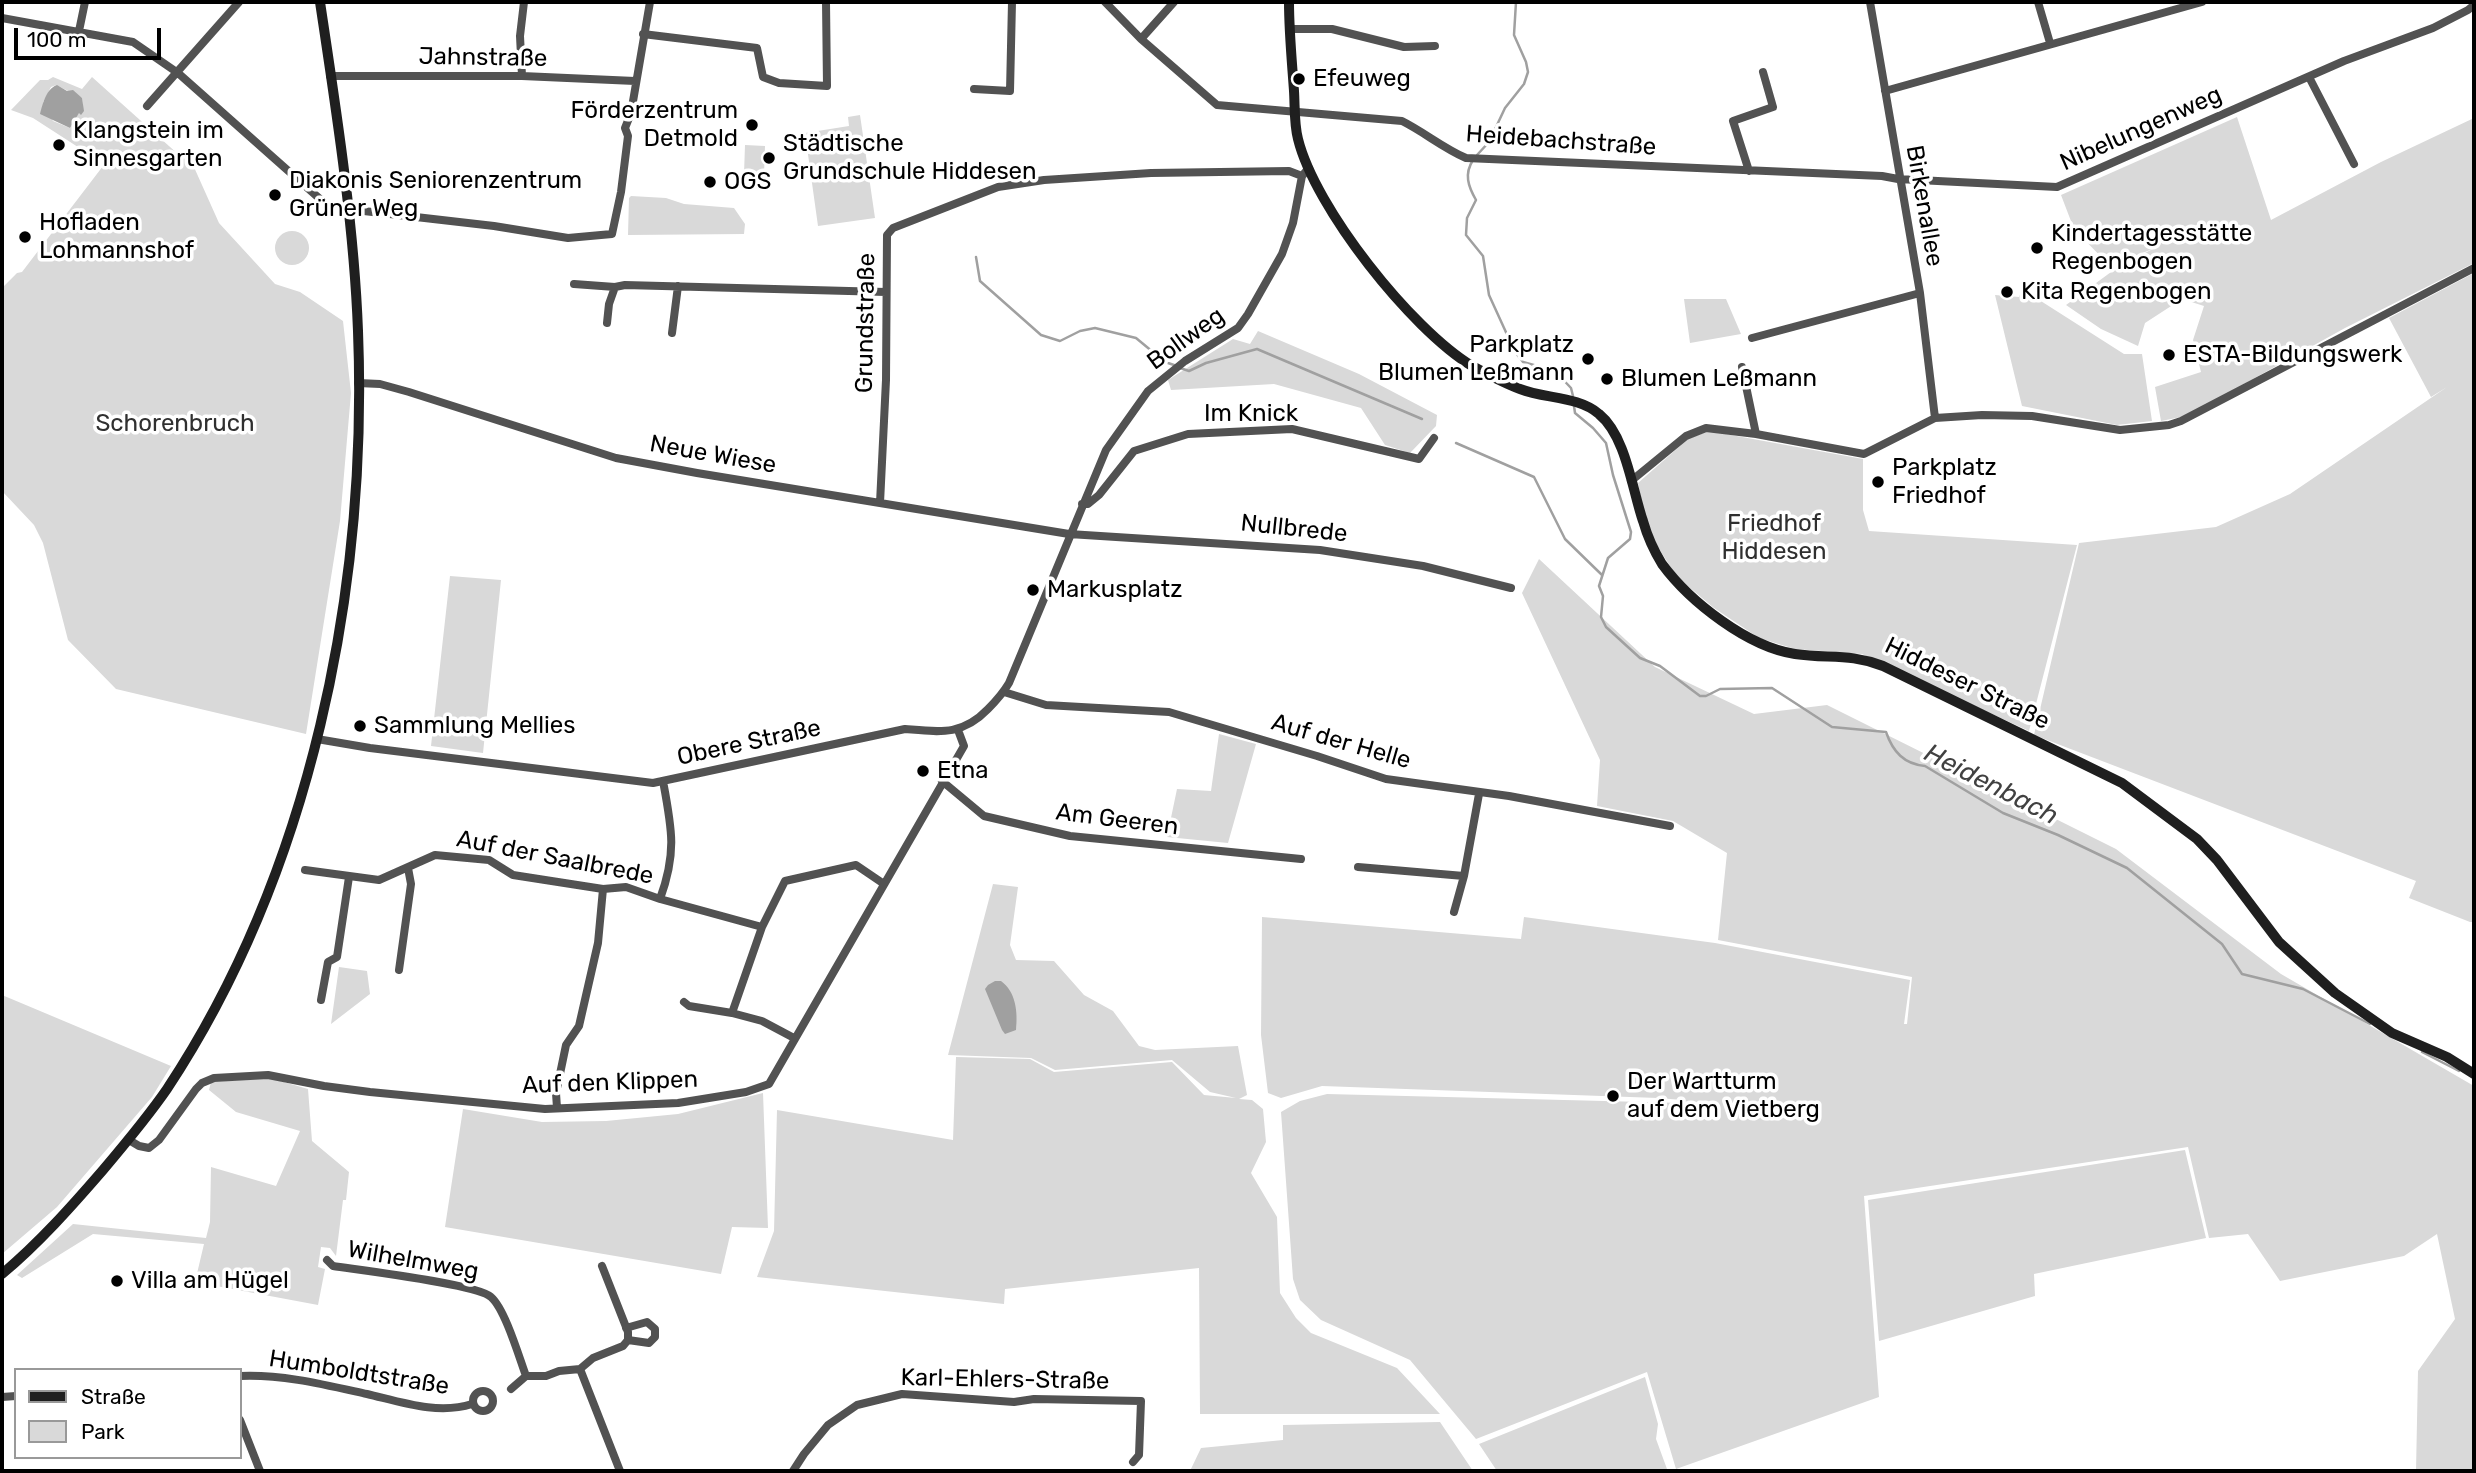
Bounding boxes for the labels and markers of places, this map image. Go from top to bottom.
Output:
place label: Efeuweg [1313,65,1411,93]
marker: Efeuweg [1291,71,1307,87]
place label: Förderzentrum Detmold [571,97,738,153]
place label: Klangstein im Sinnesgarten [73,117,224,173]
marker: Förderzentrum Detmold [744,117,760,133]
place label: Städtische Grundschule Hiddesen [783,130,1037,186]
marker: Klangstein im Sinnesgarten [51,137,67,153]
marker: Städtische Grundschule Hiddesen [761,150,777,166]
place label: Diakonis Seniorenzentrum Grüner Weg [289,167,582,223]
place label: OGS [724,168,772,196]
marker: OGS [702,174,718,190]
marker: Diakonis Seniorenzentrum Grüner Weg [267,187,283,203]
place label: Hofladen Lohmannshof [39,209,194,265]
place label: Kindertagesstätte Regenbogen [2051,220,2252,276]
marker: Hofladen Lohmannshof [17,229,33,245]
marker: Kindertagesstätte Regenbogen [2029,240,2045,256]
place label: Kita Regenbogen [2021,278,2211,306]
marker: Kita Regenbogen [1999,284,2015,300]
place label: Parkplatz Blumen Leßmann [1378,331,1574,387]
place label: ESTA-Bildungswerk [2183,341,2402,369]
marker: ESTA-Bildungswerk [2161,347,2177,363]
marker: Parkplatz Blumen Leßmann [1580,351,1596,367]
place label: Blumen Leßmann [1621,365,1817,393]
marker: Blumen Leßmann [1599,371,1615,387]
place label: Parkplatz Friedhof [1892,454,1997,510]
marker: Parkplatz Friedhof [1870,474,1886,490]
place label: Markusplatz [1047,576,1182,604]
marker: Markusplatz [1025,582,1041,598]
place label: Sammlung Mellies [374,712,576,740]
marker: Sammlung Mellies [352,718,368,734]
place label: Etna [937,757,988,785]
marker: Etna [915,763,931,779]
place label: Der Wartturm auf dem Vietberg [1627,1068,1820,1124]
marker: Der Wartturm auf dem Vietberg [1605,1088,1621,1104]
place label: Villa am Hügel [131,1267,289,1295]
marker: Villa am Hügel [109,1273,125,1289]

